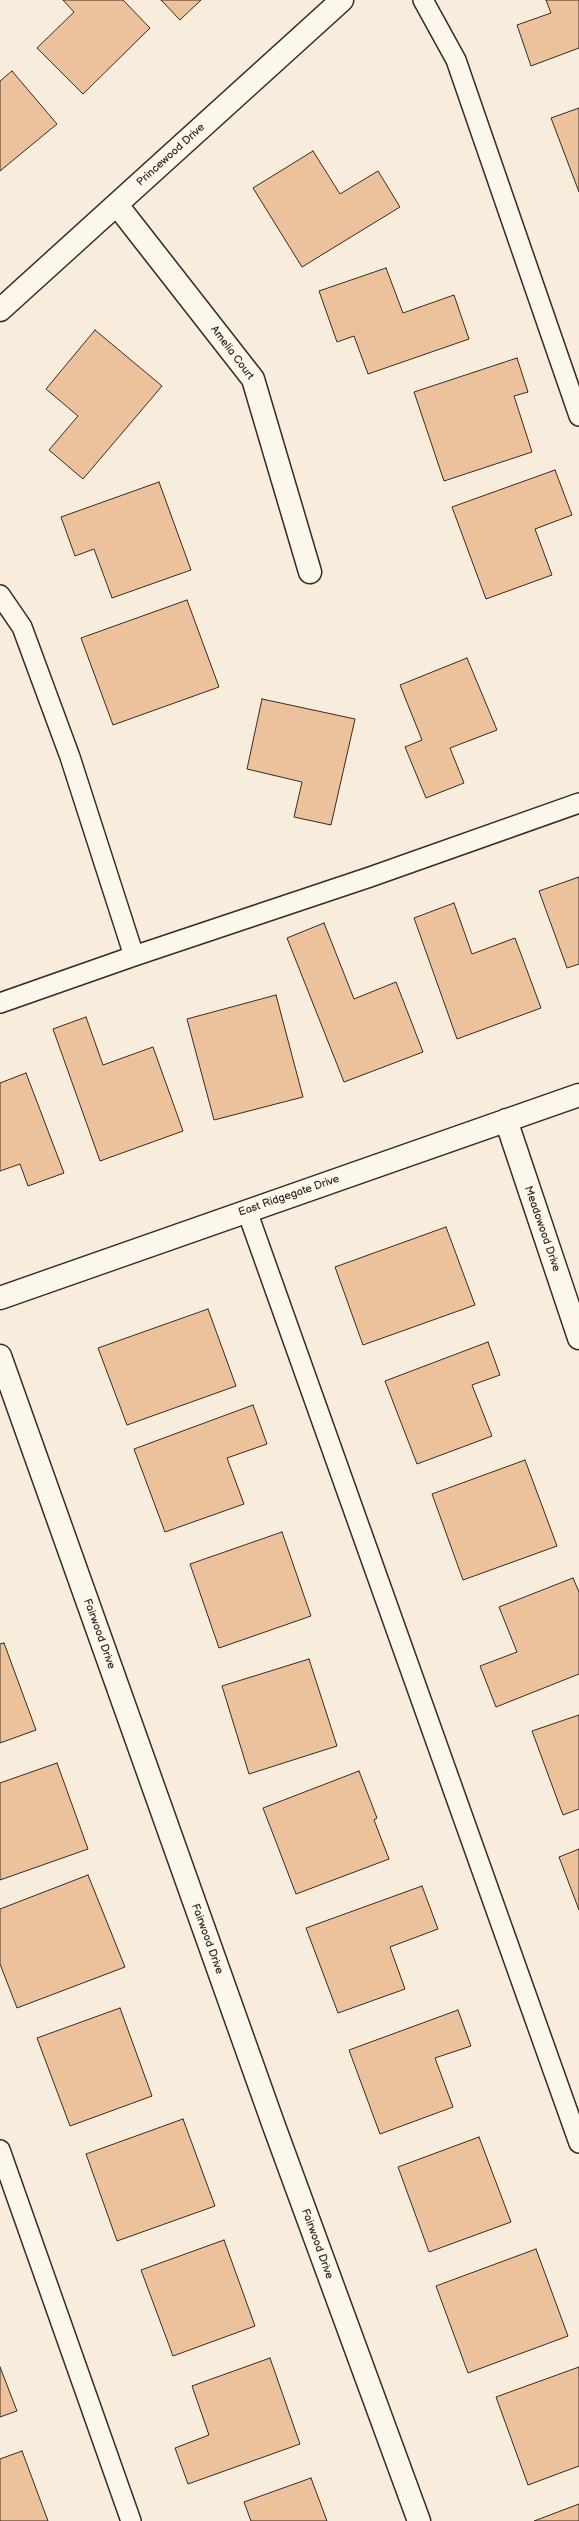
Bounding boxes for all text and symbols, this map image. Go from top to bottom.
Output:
street label: Princewood Drive [134,121,208,189]
street label: Amelia Court [207,323,257,383]
street label: East Ridgegate Drive [237,1173,341,1219]
street label: Meadowood Drive [521,1184,563,1274]
street label: Fairwood Drive [80,1597,118,1671]
street label: Fairwood Drive [188,1902,226,1976]
street label: Fairwood Drive [298,2207,336,2281]

